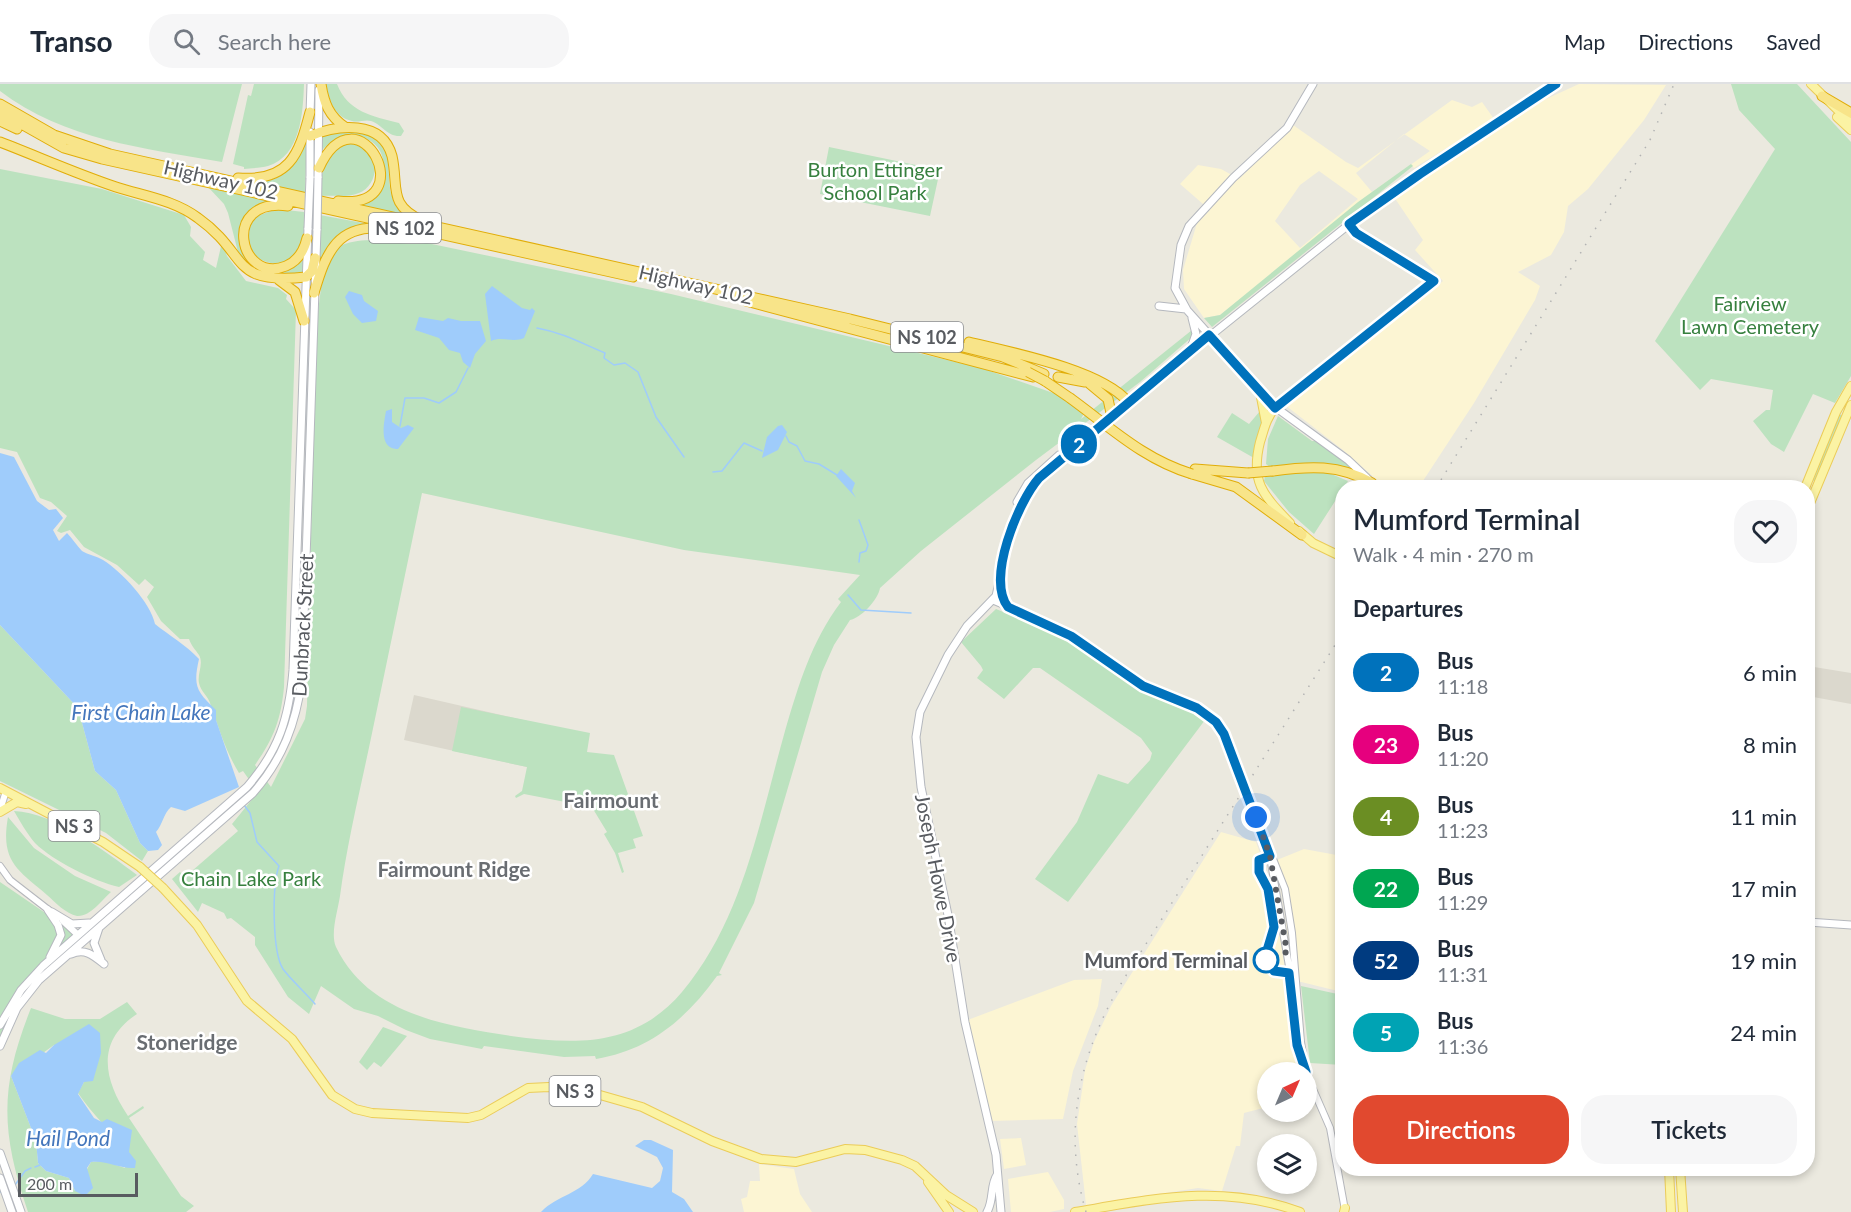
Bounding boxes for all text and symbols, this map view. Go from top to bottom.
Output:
search box [149,14,569,68]
text: Transo [30,24,113,58]
icon: search [170,25,203,58]
text: Search here [218,28,331,55]
text: Map [1564,29,1605,54]
text: Directions [1638,29,1733,54]
text: Saved [1766,29,1821,54]
street label: Highway 102 [162,154,280,204]
park label: Burton Ettinger School Park [808,157,943,204]
road number: NS 102 [369,213,441,243]
street label: Highway 102 [637,259,755,309]
park label: Fairview Lawn Cemetery [1681,291,1820,338]
road number: NS 102 [891,322,963,352]
line badge: 2 [1060,424,1098,464]
text: 2 [1073,432,1085,457]
button: heart [1734,500,1797,563]
text: Mumford Terminal [1353,502,1580,536]
text: Walk · 4 min · 270 m [1353,542,1534,566]
street label: Dunbrack Street [286,553,318,697]
text: Departures [1353,595,1463,622]
text: Bus [1437,647,1473,674]
text: 6 min [1743,659,1797,686]
text: 2 [1380,660,1392,685]
text: 11:18 [1437,674,1488,698]
water label: First Chain Lake [71,699,211,724]
text: Bus [1437,719,1473,746]
text: 8 min [1743,731,1797,758]
text: 23 [1374,732,1398,757]
text: 11:20 [1437,746,1488,770]
district label: Fairmount [563,787,659,812]
text: Bus [1437,791,1473,818]
street label: Joseph Howe Drive [911,792,967,964]
your location [1241,802,1271,832]
text: 11 min [1730,803,1797,830]
text: 4 [1380,804,1392,829]
road number: NS 3 [48,811,100,841]
text: 11:23 [1437,818,1488,842]
district label: Fairmount Ridge [377,856,531,881]
text: Bus [1437,863,1473,890]
park label: Chain Lake Park [181,866,322,890]
text: 17 min [1730,875,1797,902]
text: 22 [1374,876,1398,901]
text: 11:29 [1437,890,1488,914]
text: Bus [1437,935,1473,962]
marker: Mumford Terminal [1253,947,1279,973]
text: 19 min [1730,947,1797,974]
place label: Mumford Terminal [1084,948,1248,972]
text: 52 [1374,948,1398,973]
text: 11:31 [1437,962,1488,986]
text: Bus [1437,1007,1473,1034]
text: 24 min [1730,1019,1797,1046]
text: 5 [1380,1020,1392,1045]
district label: Stoneridge [136,1029,238,1054]
text: 11:36 [1437,1034,1488,1058]
north arrow [1257,1062,1317,1122]
map controls [1257,1062,1317,1194]
road number: NS 3 [550,1076,600,1106]
button: Directions [1353,1095,1569,1164]
button: Tickets [1581,1095,1797,1164]
water label: Hail Pond [26,1125,110,1150]
button: layers [1257,1134,1317,1194]
scale bar [18,1170,138,1198]
text: 200 m [27,1174,72,1193]

